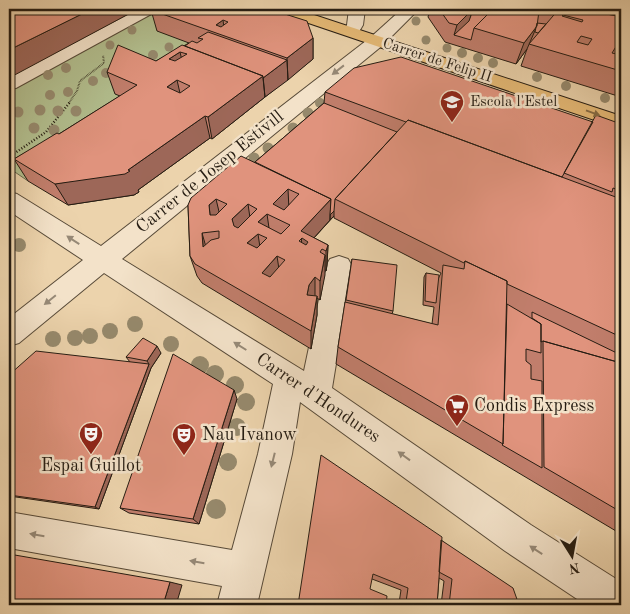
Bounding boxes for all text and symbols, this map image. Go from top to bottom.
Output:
street label: Carrer de Felip II [381,36,494,86]
one-way arrow [332,65,345,76]
school or university icon: Escola l'Estel [439,89,465,123]
place label: Escola l'Estel [470,95,557,110]
street label: Carrer de Josep Estivill [133,107,287,237]
one-way arrow [586,109,601,117]
one-way arrow [66,236,79,245]
one-way arrow [44,295,57,306]
one-way arrow [233,341,246,350]
street label: Carrer d'Hondures [253,350,383,446]
supermarket icon: Condis Express [444,393,470,427]
place label: Condis Express [474,397,594,415]
theatre icon: Espai Guillot [78,421,104,455]
theatre icon: Nau Ivanow [171,422,197,456]
place label: Nau Ivanow [202,426,297,444]
one-way arrow [397,451,410,461]
one-way arrow [269,453,277,468]
place label: Espai Guillot [41,457,141,475]
one-way arrow [29,530,45,538]
north arrow [548,532,598,582]
one-way arrow [530,545,543,554]
one-way arrow [189,557,205,565]
text: N [567,560,581,576]

